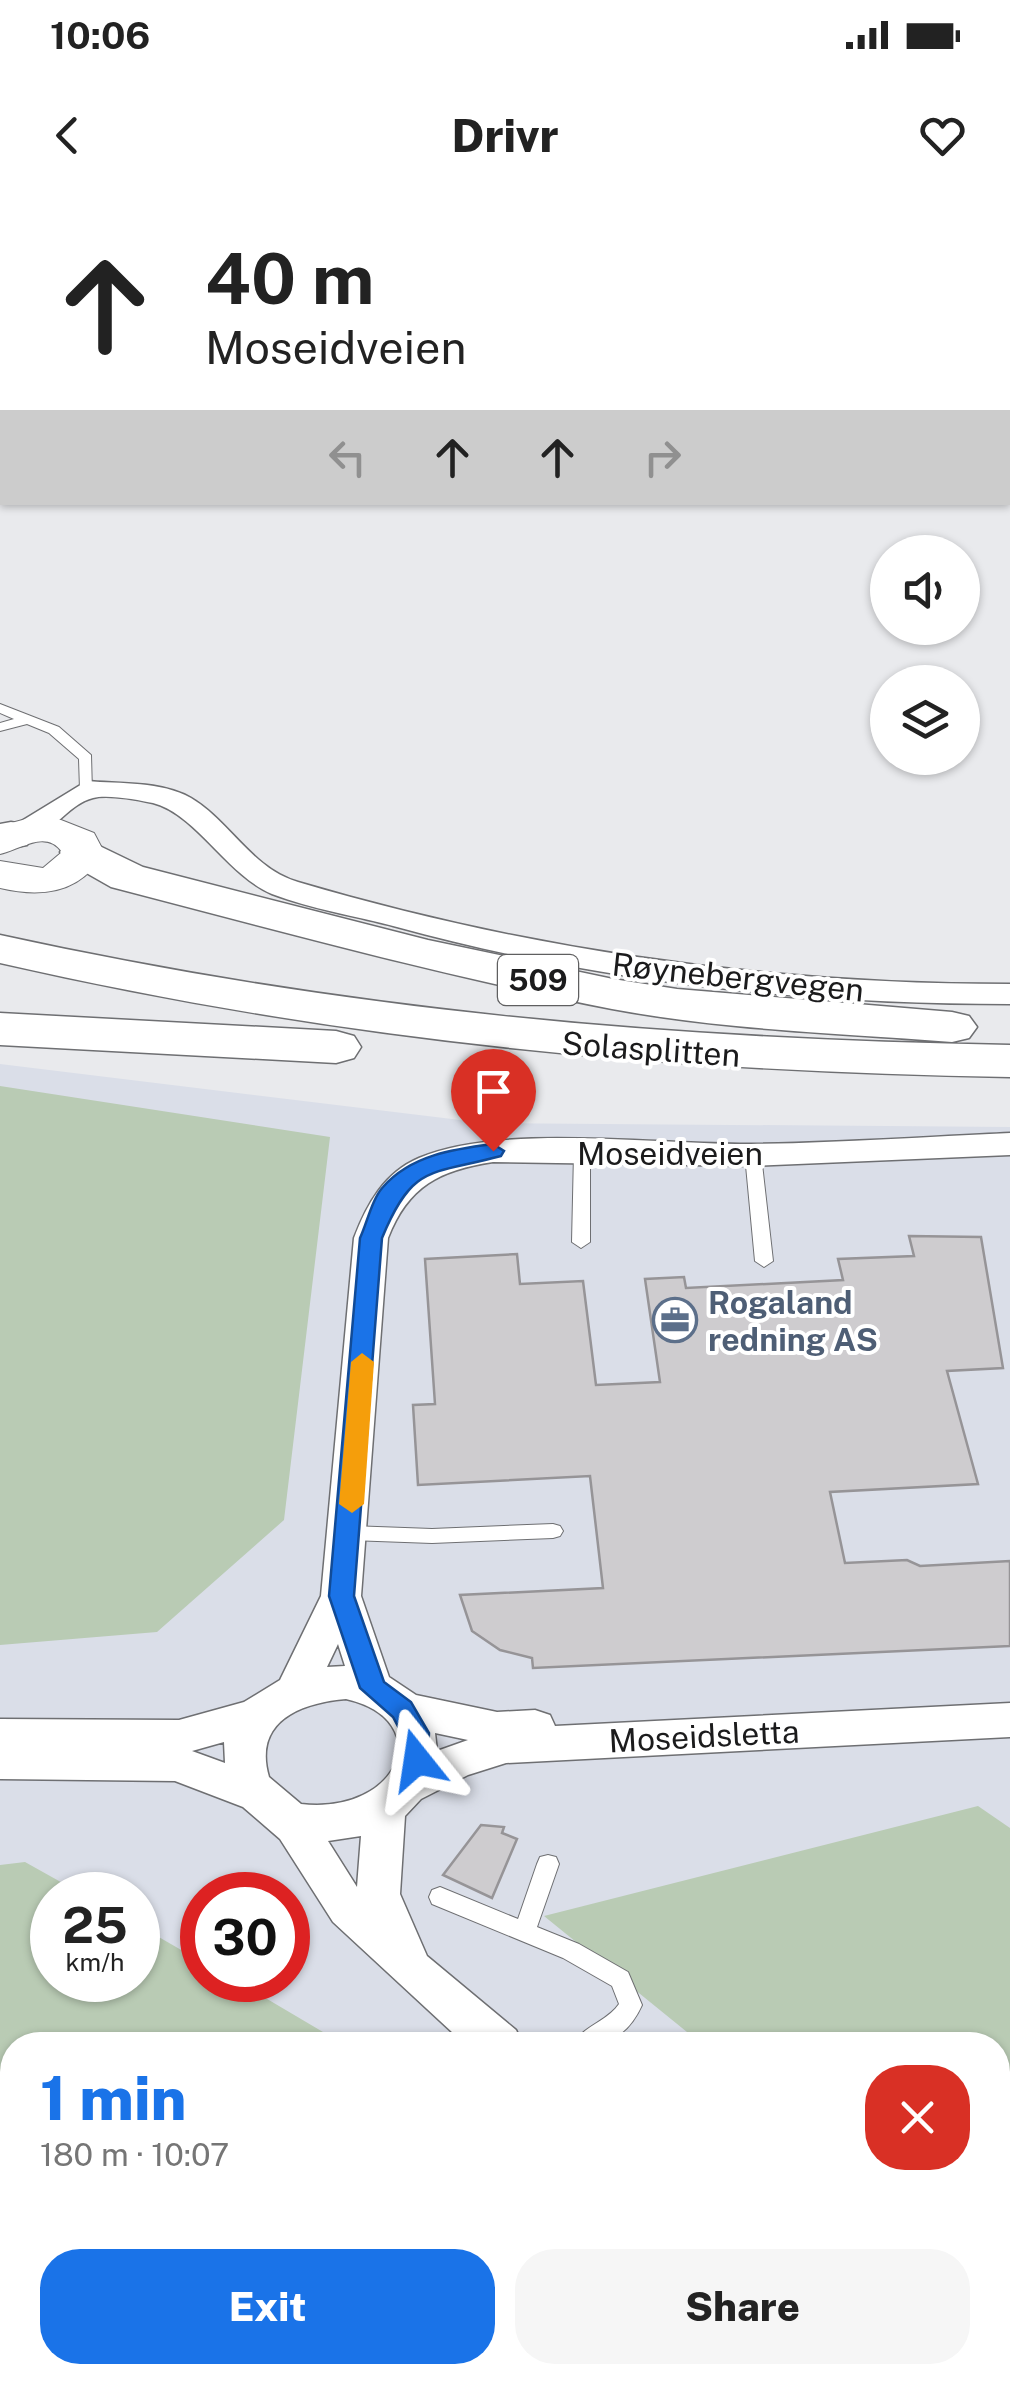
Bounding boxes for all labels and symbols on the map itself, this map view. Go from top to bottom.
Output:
street label: Røynebergvegen [610,945,866,1009]
road number: 509 [498,955,578,1005]
street label: Solasplitten [561,1024,741,1074]
pin [451,1049,536,1152]
street label: Moseidveien [577,1135,763,1172]
place label: Rogaland redning AS [708,1284,878,1358]
office icon: Rogaland redning AS [652,1297,698,1343]
position arrow [365,1708,469,1812]
street label: Moseidsletta [608,1713,800,1759]
speed limit sign: 30 [180,1872,310,2002]

